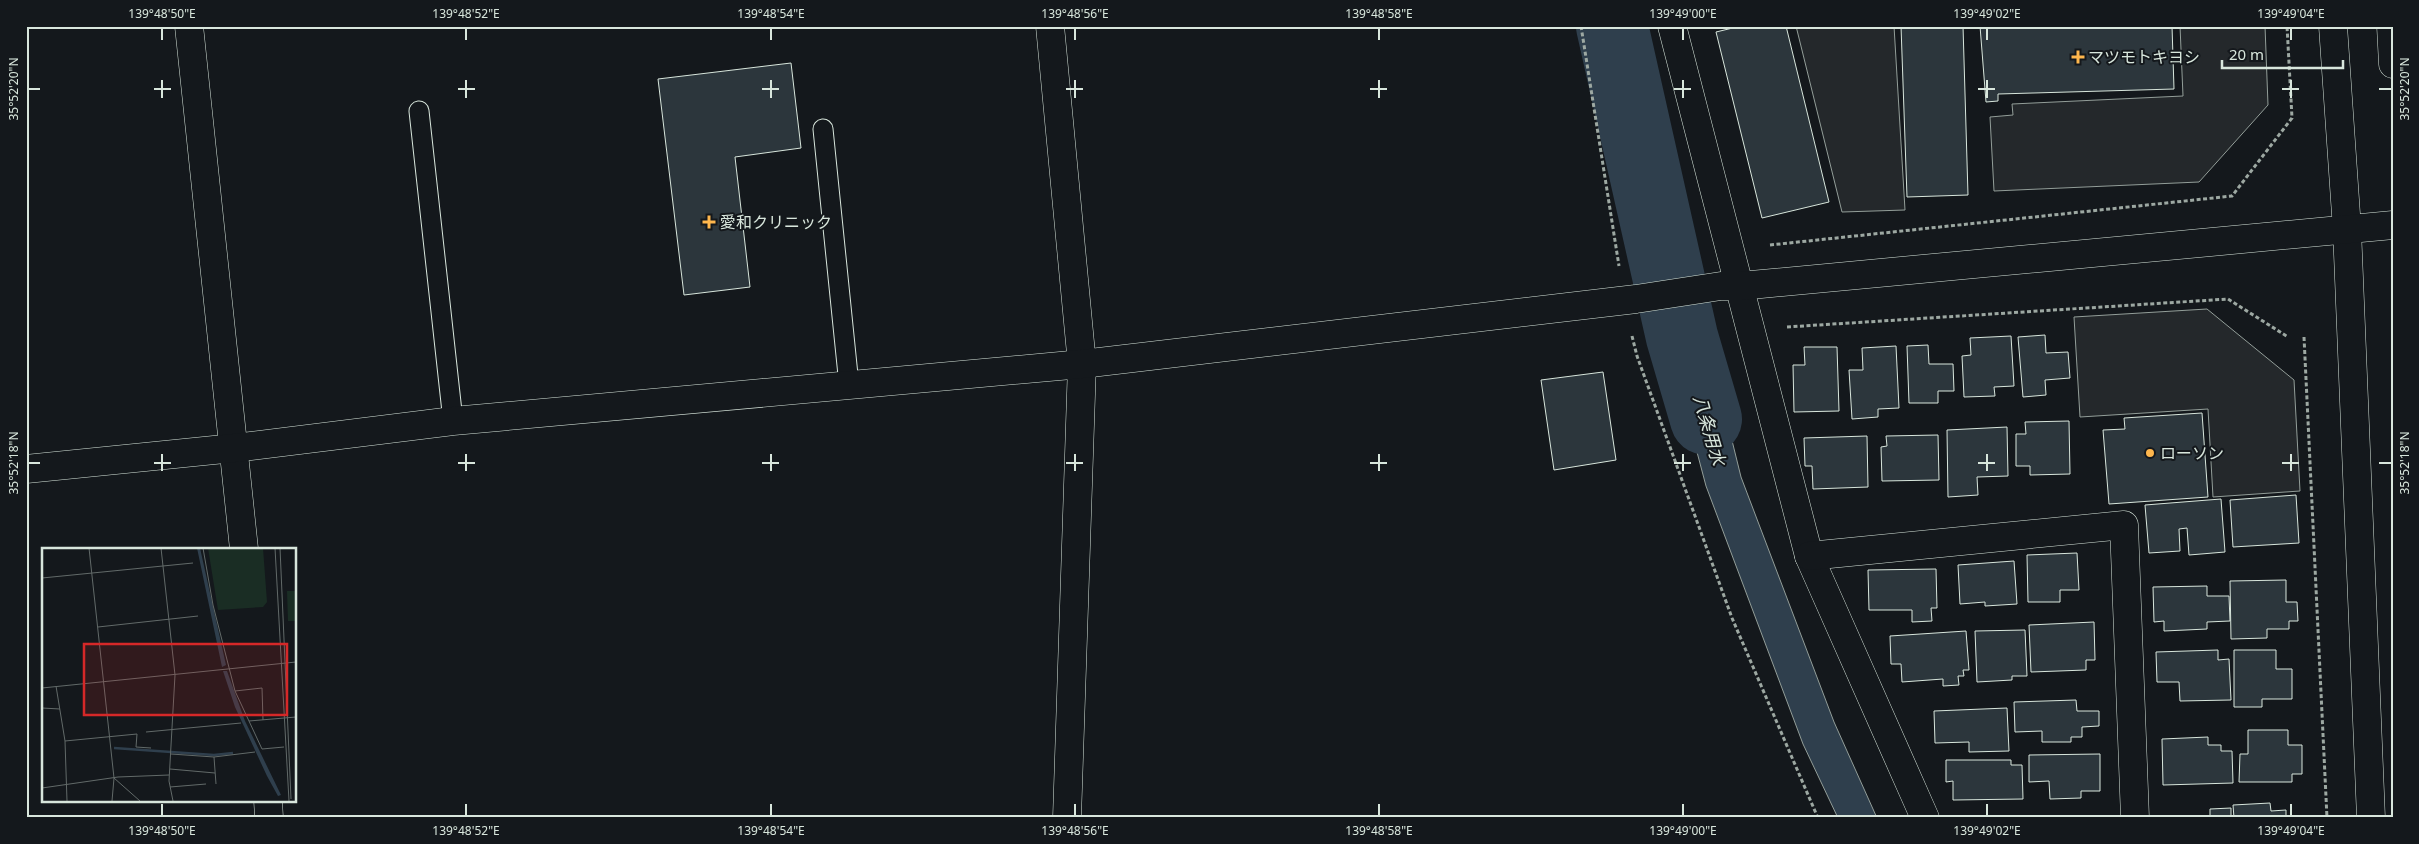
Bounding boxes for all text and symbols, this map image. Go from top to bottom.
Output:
text: 139°48'50"E [128,5,196,22]
text: 139°48'52"E [432,5,500,22]
text: 139°48'54"E [737,5,805,22]
text: 139°48'56"E [1041,5,1109,22]
text: 139°48'58"E [1345,5,1413,22]
text: 139°49'00"E [1649,5,1717,22]
text: 139°49'02"E [1953,5,2021,22]
text: 139°49'04"E [2257,5,2325,22]
scale bar [2222,38,2343,70]
text: 20 m [2229,44,2264,64]
place label: マツモトキヨシ [2088,46,2200,68]
marker: マツモトキヨシ [2072,51,2084,63]
text: 35°52'20"N [5,57,22,121]
text: 35°52'20"N [2396,57,2413,121]
place label: 愛和クリニック [720,211,832,233]
marker: 愛和クリニック [702,215,716,229]
water label: 八条用水 [1689,392,1732,470]
text: 35°52'18"N [5,431,22,495]
text: 35°52'18"N [2396,431,2413,495]
place label: ローソン [2160,442,2224,464]
marker: ローソン [2144,447,2156,459]
inset map [42,548,296,802]
text: 139°48'50"E [128,822,196,839]
text: 139°48'52"E [432,822,500,839]
text: 139°48'54"E [737,822,805,839]
text: 139°48'56"E [1041,822,1109,839]
text: 139°48'58"E [1345,822,1413,839]
text: 139°49'00"E [1649,822,1717,839]
text: 139°49'02"E [1953,822,2021,839]
text: 139°49'04"E [2257,822,2325,839]

